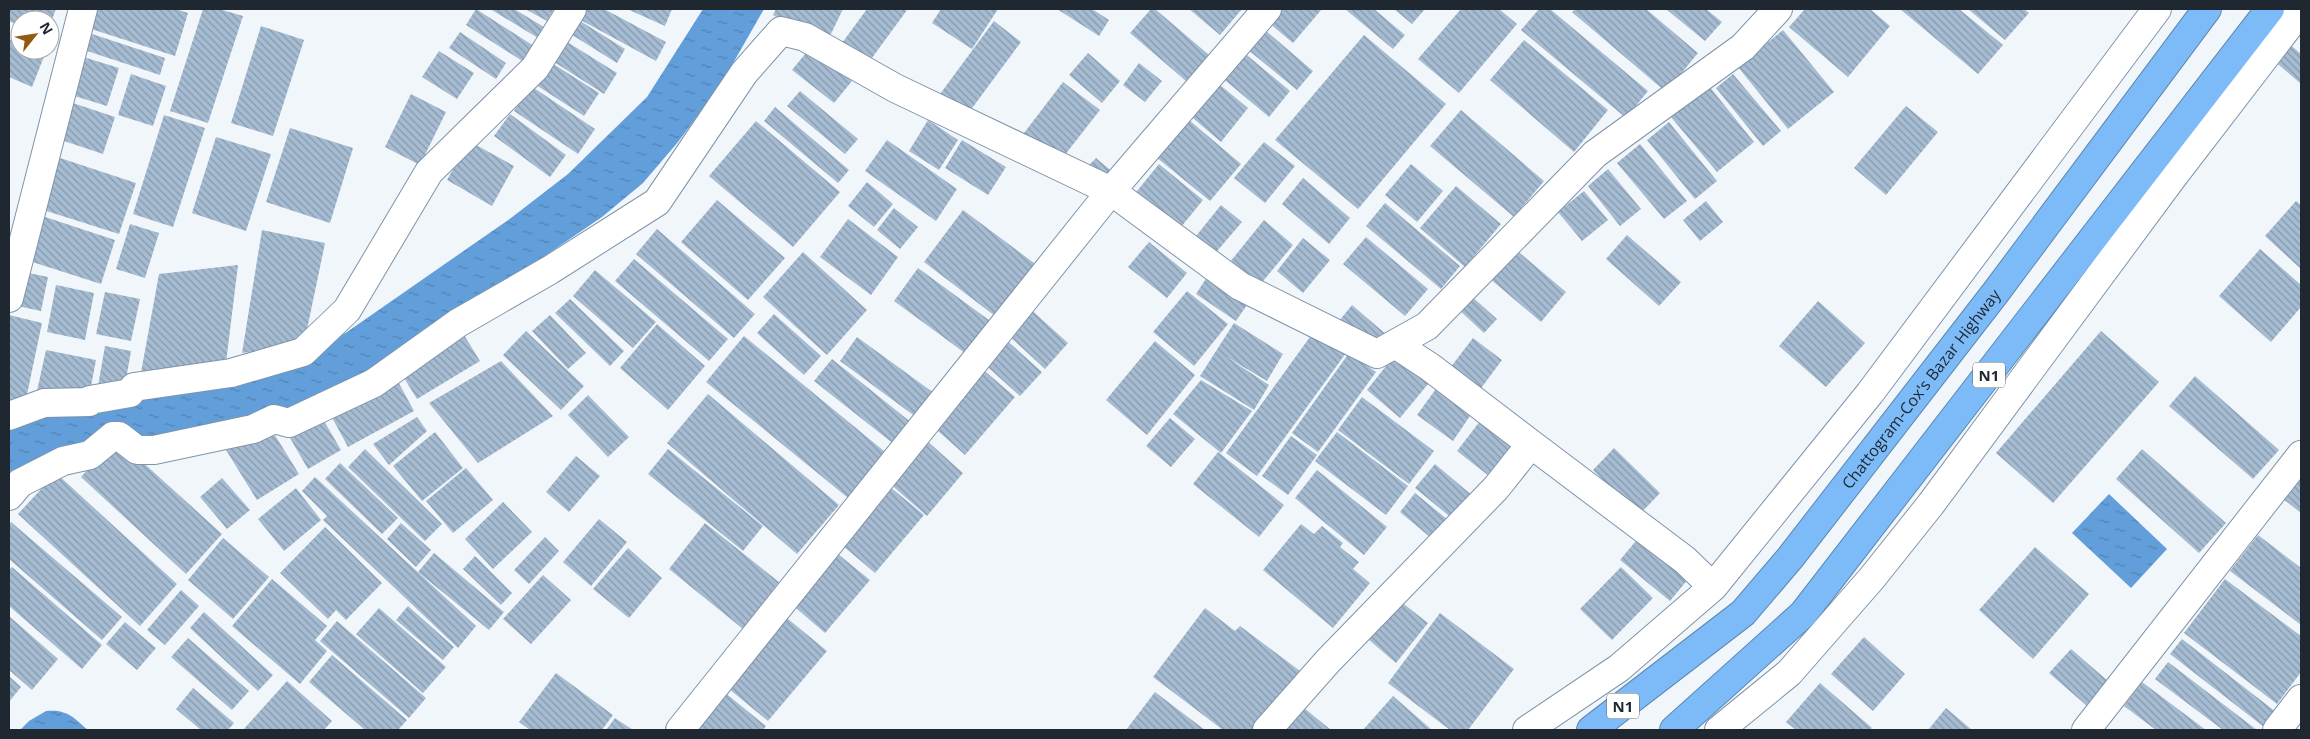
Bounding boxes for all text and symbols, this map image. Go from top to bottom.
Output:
north arrow [10,10,60,60]
text: N [36,19,58,38]
street label: Chattogram-Cox's Bazar Highway [1837,284,2006,493]
road number: N1 [1973,362,2005,388]
road number: N1 [1607,694,1639,718]

